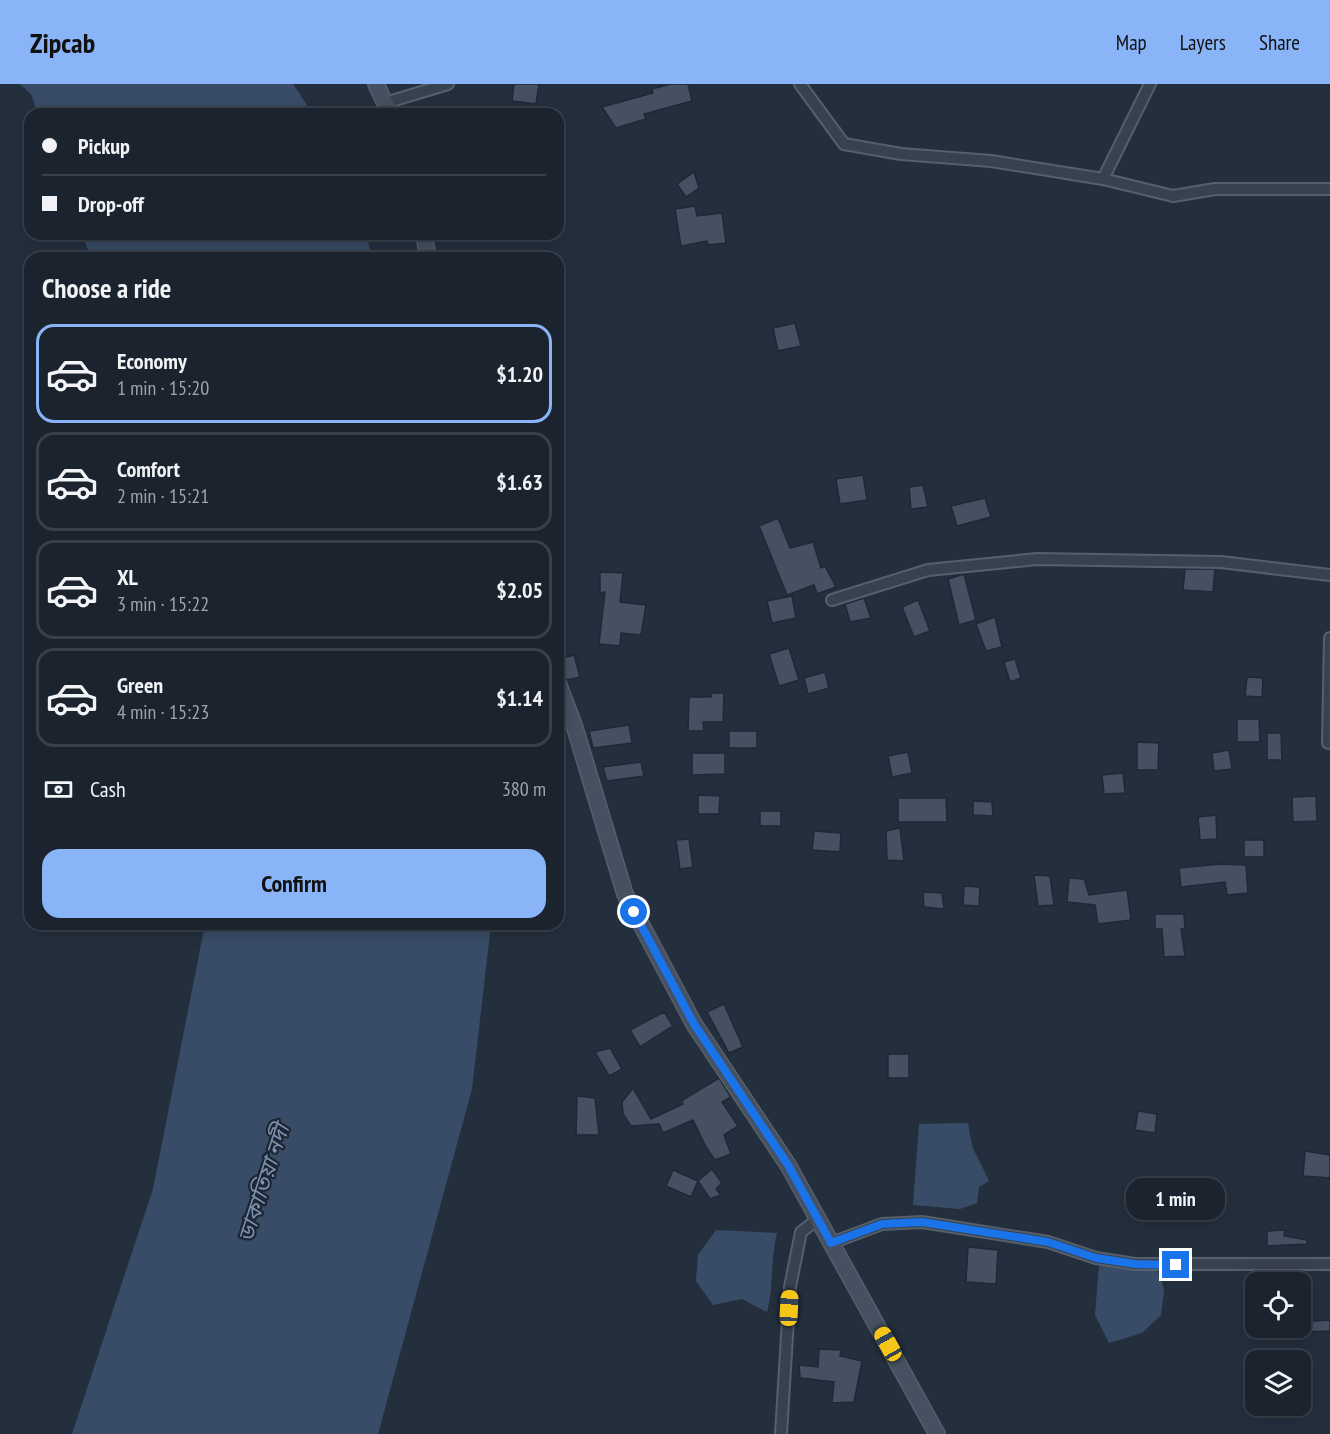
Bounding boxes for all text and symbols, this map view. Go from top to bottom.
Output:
text: Zipcab [30,24,95,61]
text: Map [1116,29,1147,56]
text: Layers [1180,29,1226,56]
text: Share [1259,29,1300,56]
text: Pickup [78,132,130,160]
text: Drop-off [78,190,144,218]
text: Choose a ride [42,271,171,305]
icon: car [45,347,99,401]
text: Economy [117,347,187,375]
text: $1.20 [496,360,543,388]
text: 1 min · 15:20 [117,375,209,401]
icon: car [45,455,99,509]
text: Comfort [117,455,180,483]
text: $1.63 [496,468,543,496]
text: 2 min · 15:21 [117,483,209,509]
icon: car [45,563,99,617]
text: XL [117,563,138,591]
text: $2.05 [496,576,543,604]
text: 3 min · 15:22 [117,591,209,617]
icon: car [45,671,99,725]
text: Green [117,671,163,699]
text: $1.14 [496,684,543,712]
text: 4 min · 15:23 [117,699,209,725]
icon: cash [42,773,75,806]
text: Cash [90,775,126,803]
text: 380 m [502,776,546,802]
button: Confirm [42,849,546,918]
route start [620,898,647,925]
water label: ডাকাতিয়া নদী [231,1117,296,1245]
callout: 1 min [1126,1178,1226,1220]
text: 1 min [1155,1186,1196,1212]
route end [1162,1251,1189,1278]
map controls [1245,1272,1311,1416]
button: locate [1245,1272,1311,1338]
car [779,1290,799,1326]
car [871,1324,905,1364]
button: layers [1245,1350,1311,1416]

